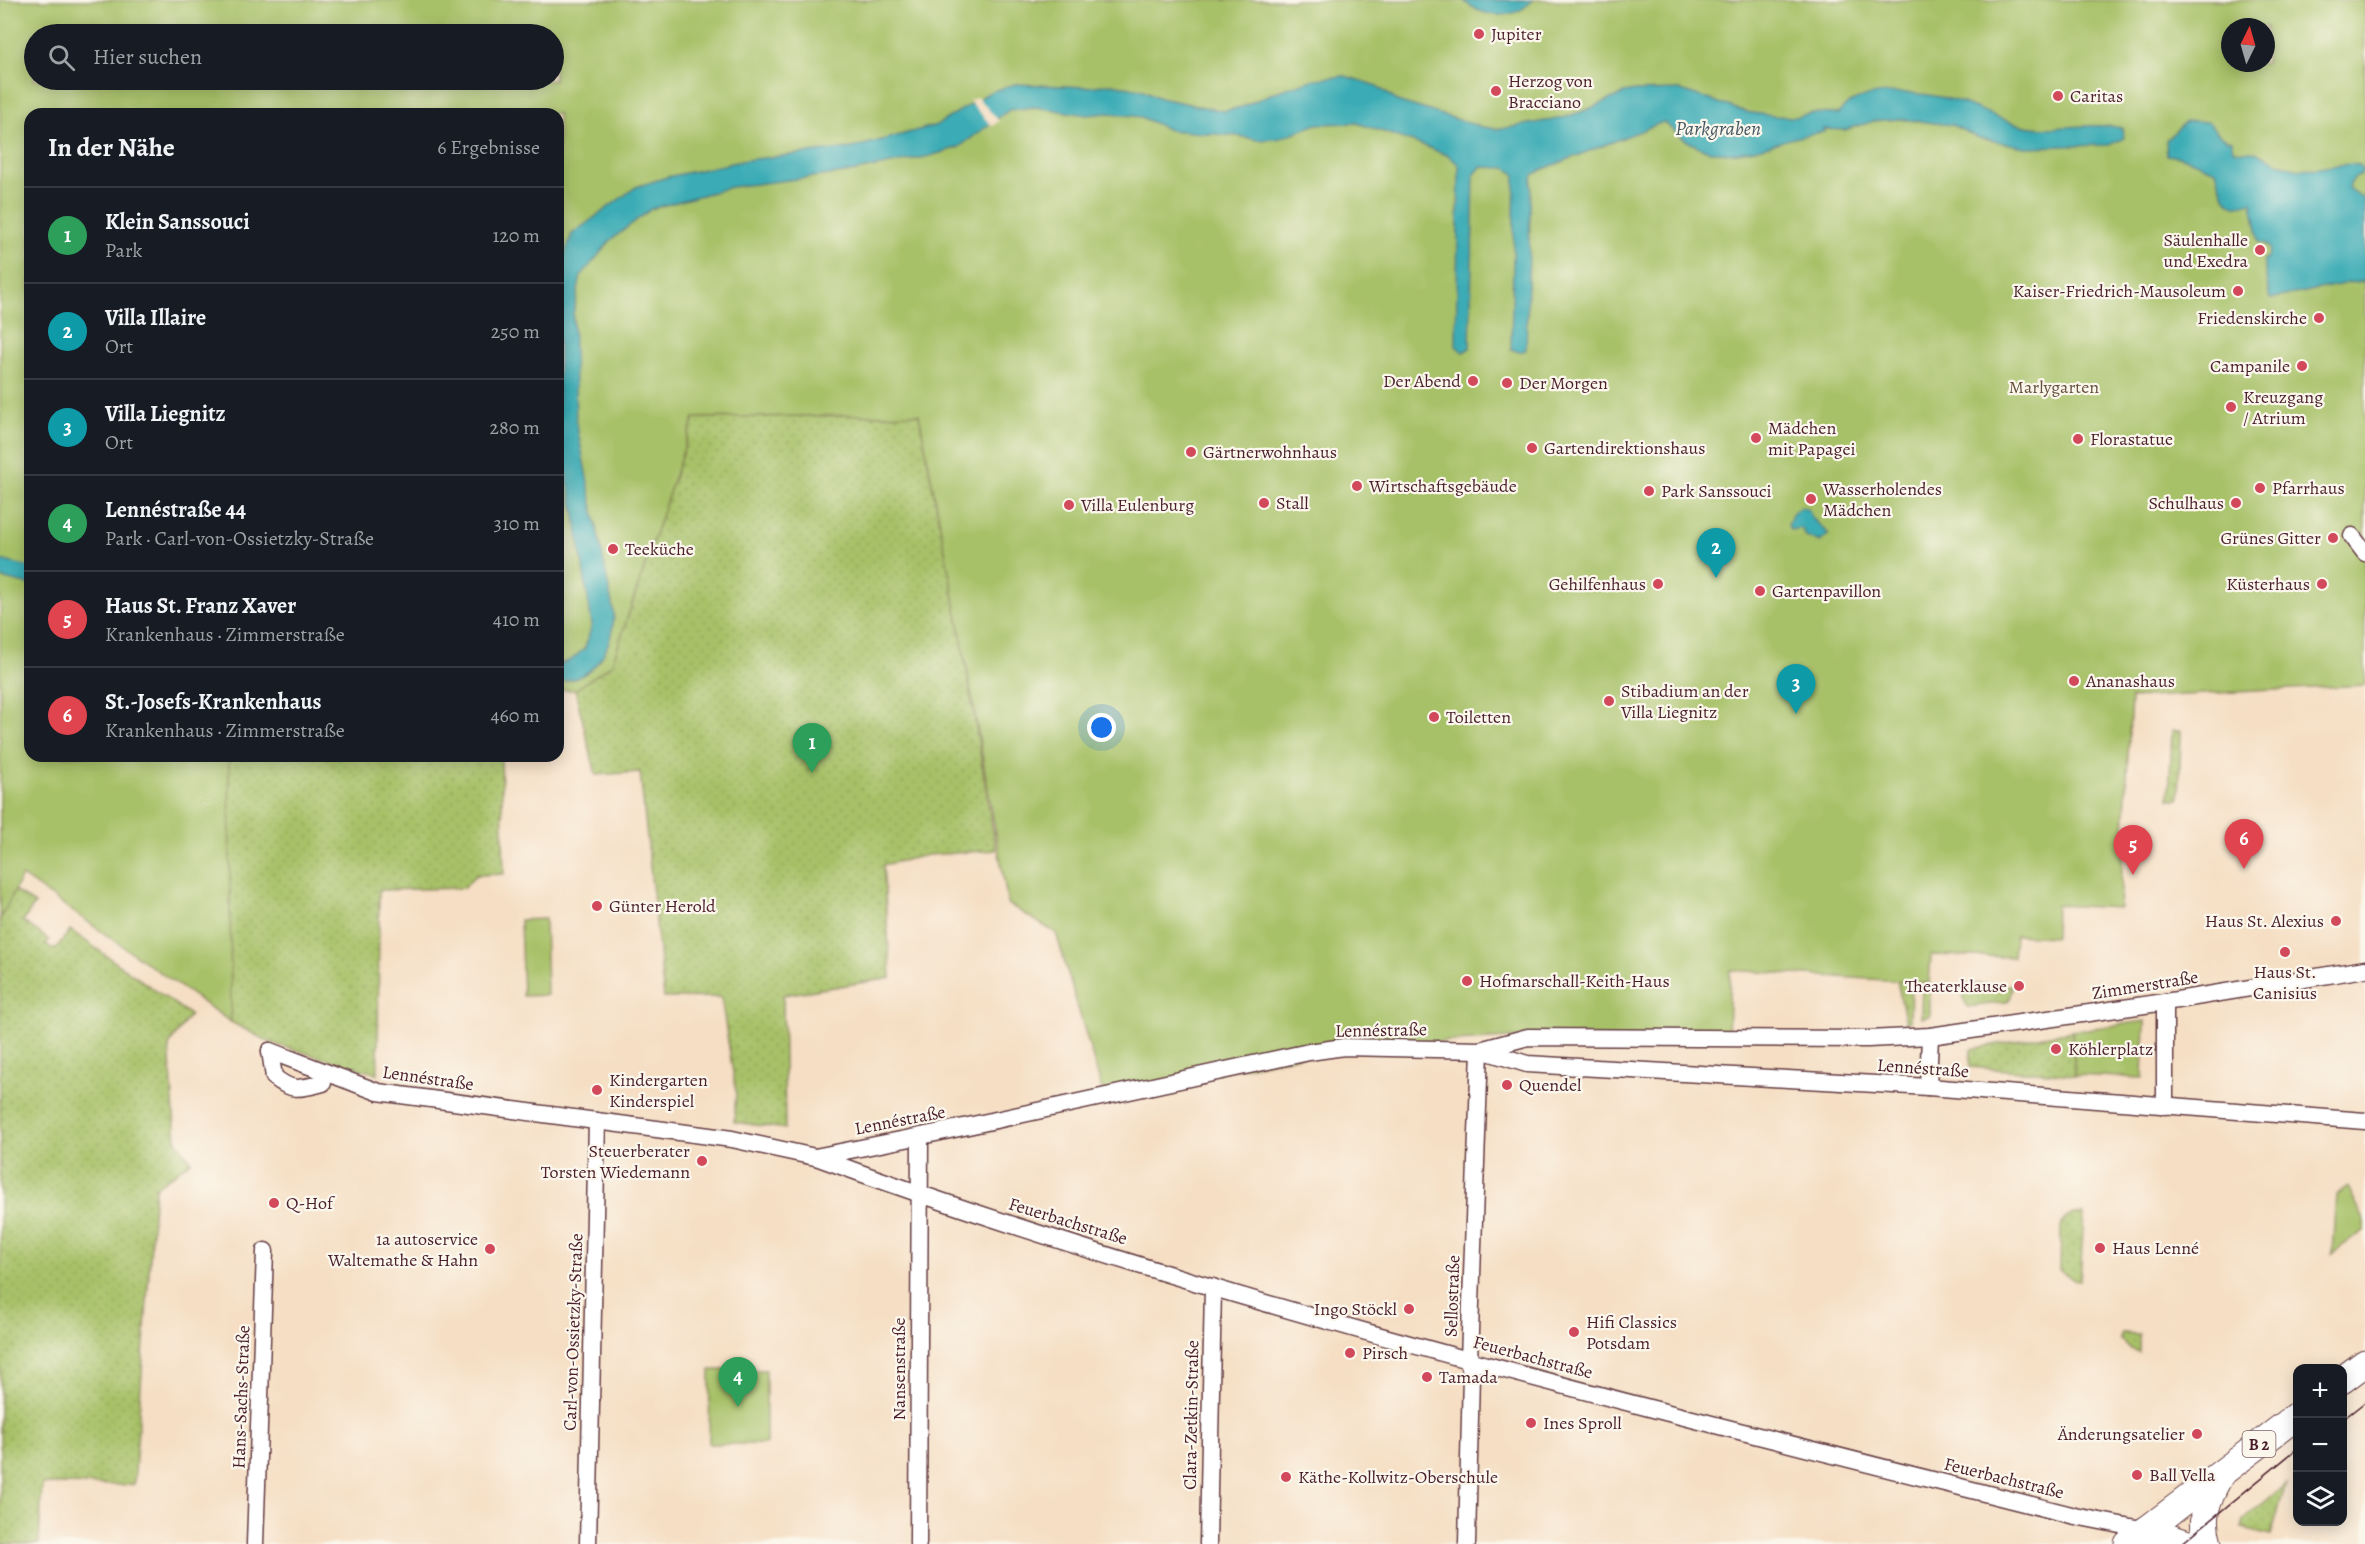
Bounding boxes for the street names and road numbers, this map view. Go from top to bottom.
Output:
street label: Zimmerstraße [2090,965,2200,1005]
street label: Lennéstraße [1335,1017,1427,1043]
street label: Lennéstraße [1876,1053,1970,1083]
street label: Lennéstraße [381,1060,475,1096]
street label: Lennéstraße [853,1099,947,1141]
street label: Feuerbachstraße [1006,1192,1130,1250]
street label: Carl-von-Ossietzky-Straße [558,1233,588,1431]
street label: Sellostraße [1439,1255,1465,1337]
street label: Nansenstraße [887,1318,911,1420]
street label: Hans-Sachs-Straße [226,1325,256,1469]
street label: Feuerbachstraße [1471,1330,1595,1384]
street label: Clara-Zetkin-Straße [1178,1340,1204,1490]
road number: B 2 [2242,1431,2276,1457]
street label: Feuerbachstraße [1941,1451,2067,1505]

